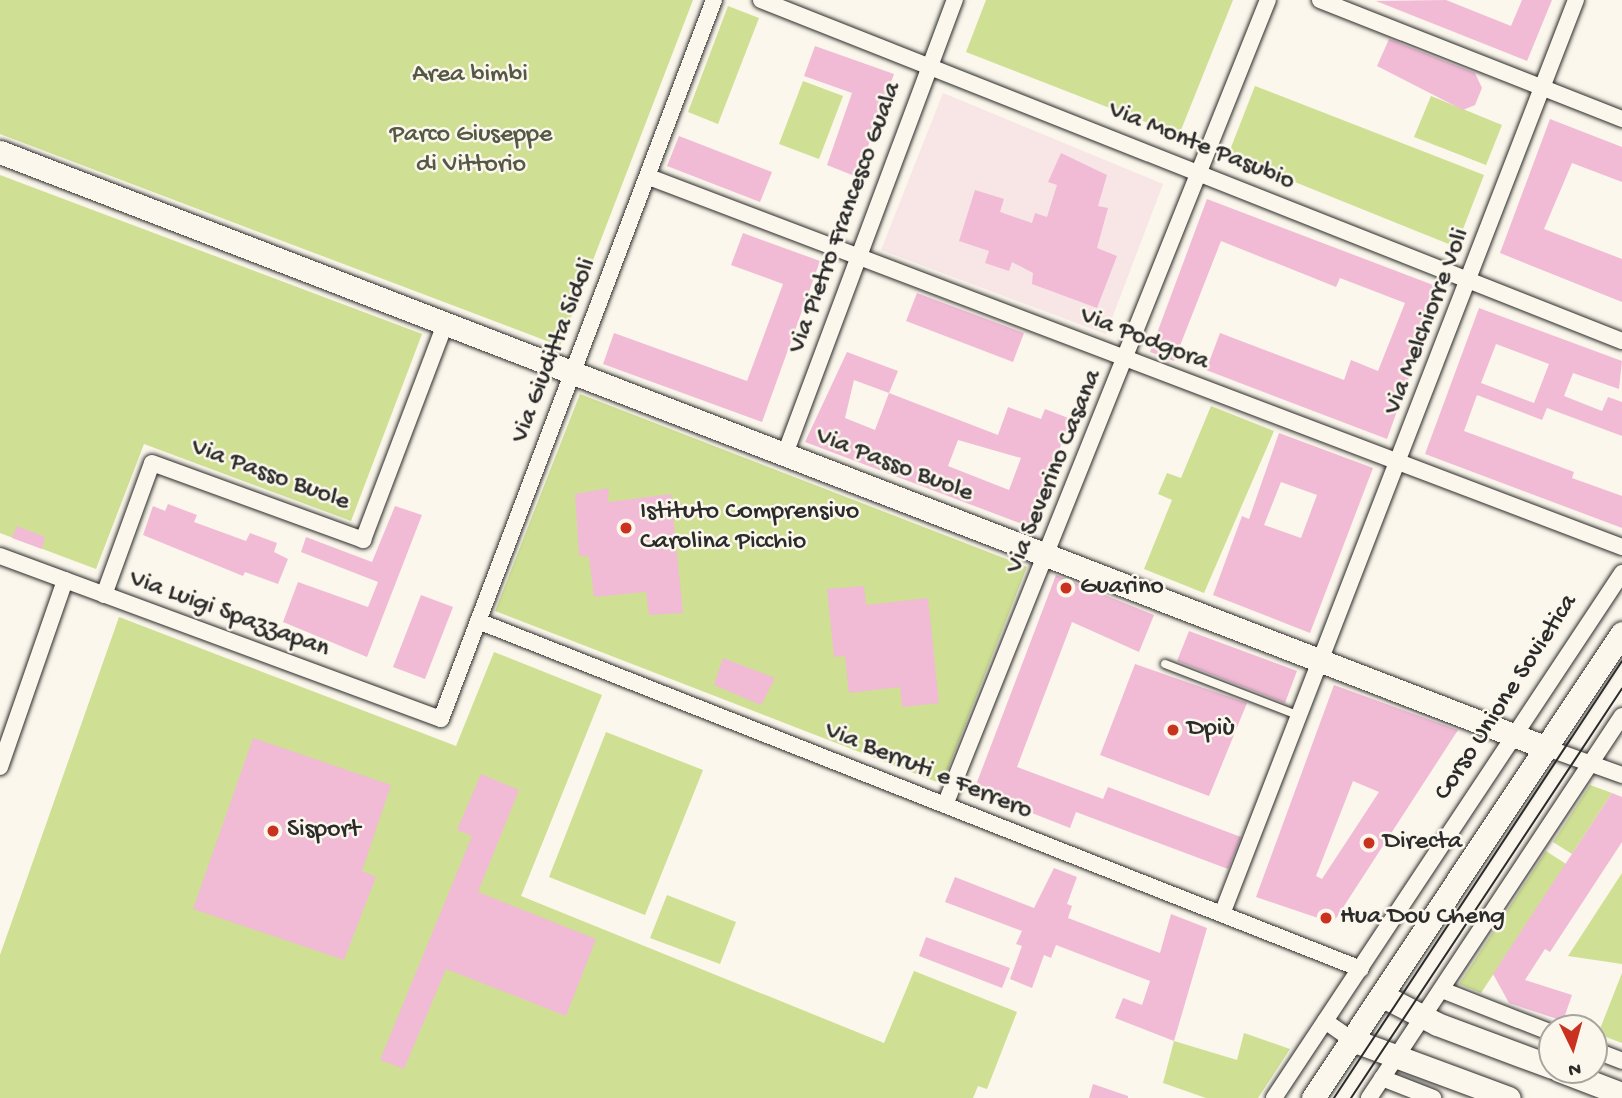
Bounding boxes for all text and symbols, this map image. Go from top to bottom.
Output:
park label: Area bimbi [412,60,528,92]
street label: Via Pietro Francesco Guala [782,78,910,358]
street label: Via Monte Pasubio [1103,95,1299,199]
park label: Parco Giuseppe di Vittorio [390,120,552,182]
street label: Via Melchiorre Voli [1378,224,1478,420]
street label: Via Giuditta Sidoli [505,254,605,448]
street label: Via Podgora [1075,301,1213,379]
street label: Via Severino Casana [1000,365,1110,579]
street label: Via Passo Buole [811,422,977,510]
street label: Via Passo Buole [186,433,354,519]
place label: Istituto Comprensivo Carolina Picchio [640,497,859,558]
marker: Istituto Comprensivo Carolina Picchio [618,520,634,536]
street label: Via Luigi Spazzapan [125,564,333,666]
place label: Guarino [1080,572,1164,604]
marker: Guarino [1058,580,1074,596]
street label: Corso Unione Sovietica [1429,589,1585,807]
place label: Dpiù [1187,714,1235,746]
street label: Via Berruti e Ferrero [820,716,1036,828]
marker: Dpiù [1165,722,1181,738]
place label: Sisport [287,815,360,847]
marker: Sisport [265,823,281,839]
place label: Directa [1383,827,1462,859]
marker: Directa [1361,835,1377,851]
place label: Hua Dou Cheng [1340,902,1505,934]
marker: Hua Dou Cheng [1318,910,1334,926]
north arrow [1538,1014,1608,1084]
text: N [1568,1056,1582,1080]

